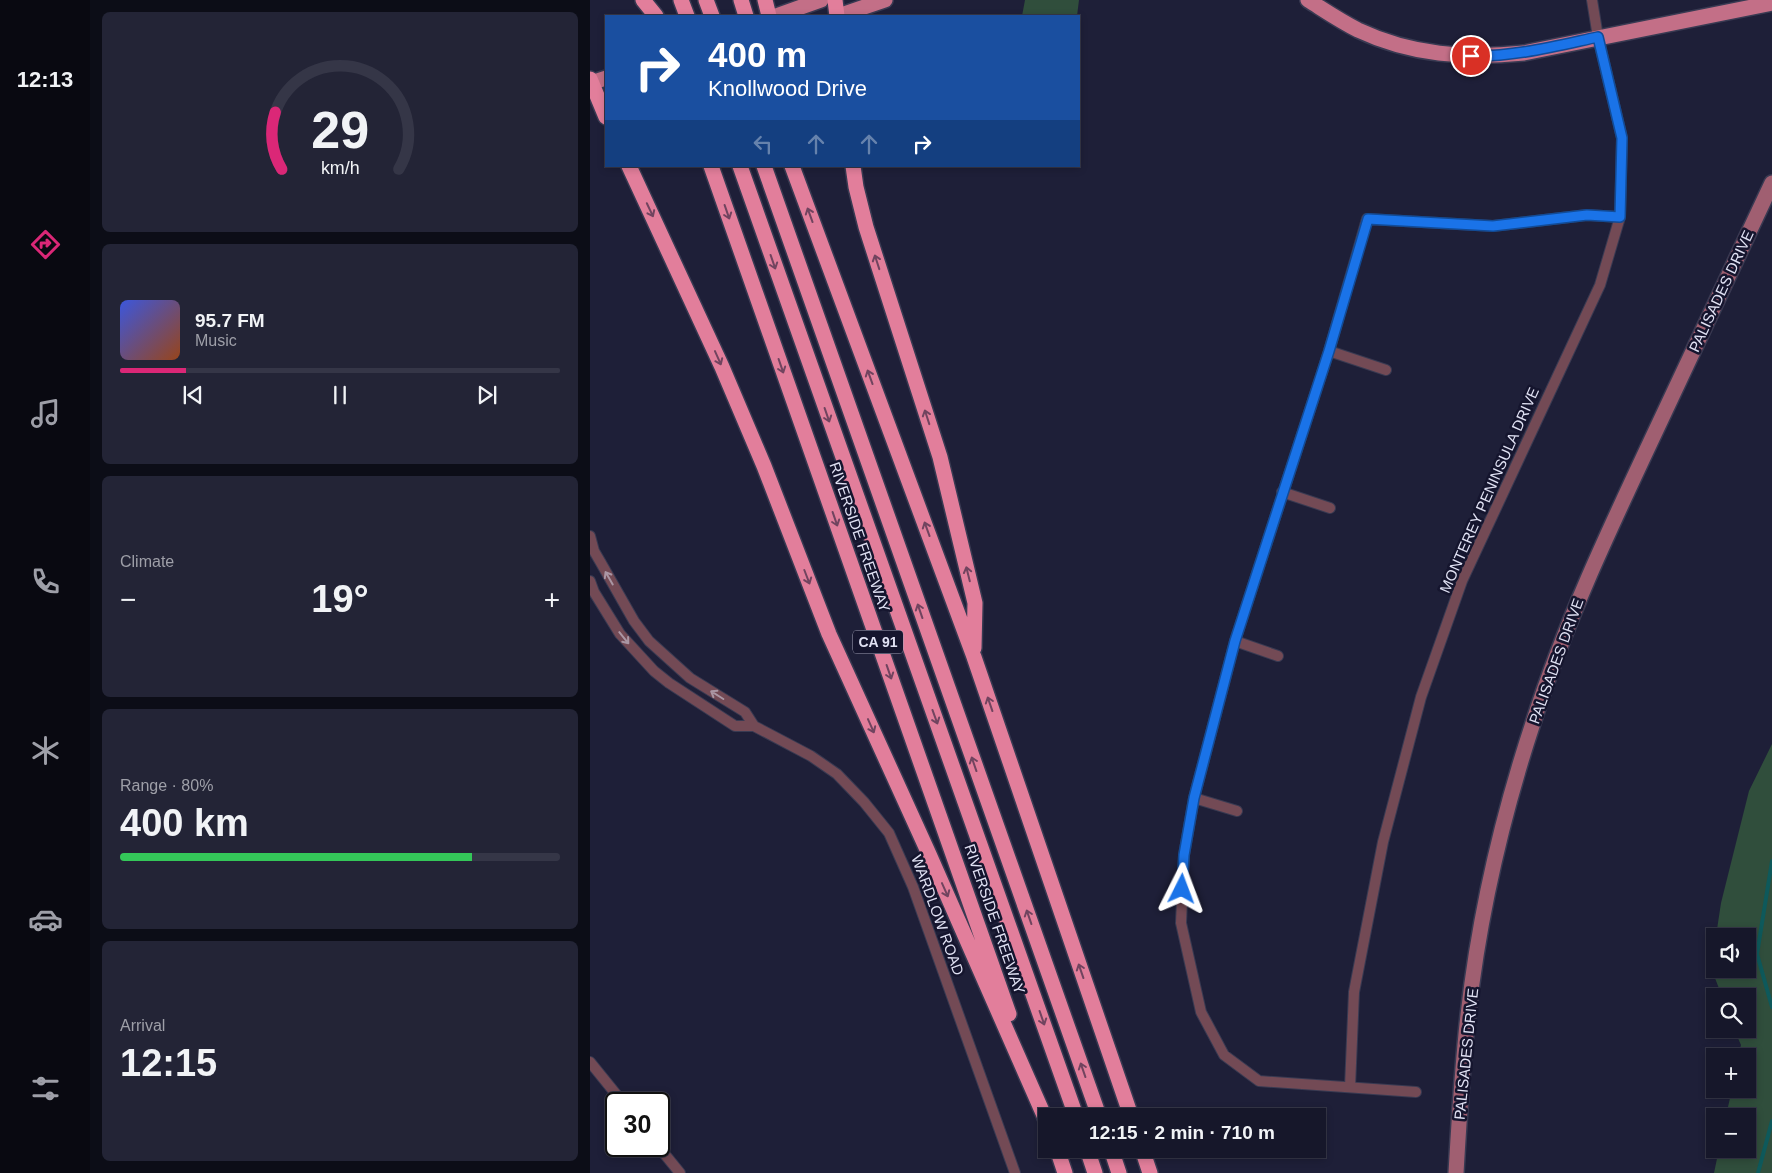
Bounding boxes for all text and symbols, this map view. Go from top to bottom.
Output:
icon: right [625,35,690,100]
text: 400 m [708,35,807,74]
pin [1450,35,1492,77]
icon: arrive [1457,42,1485,70]
text: 12:13 [17,67,73,92]
text: Knollwood Drive [708,76,867,101]
text: 29 [311,101,369,159]
icon: left [749,130,777,158]
icon: ahead [802,130,830,158]
icon: ahead [855,130,883,158]
icon: right [908,130,936,158]
text: km/h [321,158,359,178]
one-way arrow [645,202,655,217]
one-way arrow [723,204,732,219]
one-way arrow [805,208,814,224]
icon: directions [28,227,63,262]
street label: PALISADES DRIVE [1685,227,1757,355]
one-way arrow [769,254,778,269]
one-way arrow [872,255,881,271]
text: 95.7 FM [195,310,265,331]
text: Music [195,332,237,349]
one-way arrow [714,350,724,365]
one-way arrow [777,357,786,373]
one-way arrow [865,370,874,385]
icon: previous [179,381,207,409]
icon: pause [326,381,354,409]
icon: next [473,381,501,409]
street label: MONTEREY PENINSULA DRIVE [1436,385,1542,595]
icon: music [28,396,63,431]
one-way arrow [823,407,832,422]
one-way arrow [922,410,931,425]
street label: RIVERSIDE FREEWAY [826,460,894,614]
one-way arrow [831,511,840,526]
one-way arrow [922,522,931,538]
text: Climate [120,553,174,570]
icon: phone [28,564,63,599]
one-way arrow [963,567,972,583]
one-way arrow [803,569,812,584]
one-way arrow [604,571,613,586]
text: 19° [311,578,369,620]
text: − [120,584,136,615]
text: + [544,584,560,615]
street label: PALISADES DRIVE [1525,596,1587,726]
one-way arrow [915,603,924,619]
road number: CA 91 [853,630,903,654]
one-way arrow [619,631,630,644]
one-way arrow [885,664,894,679]
one-way arrow [711,690,725,700]
one-way arrow [985,696,994,712]
one-way arrow [931,708,940,724]
one-way arrow [867,718,877,733]
icon: climate [28,733,63,768]
one-way arrow [969,756,979,772]
text: Range · 80% [120,777,213,794]
text: 400 km [120,802,249,844]
street label: RIVERSIDE FREEWAY [961,842,1029,996]
street label: WARDLOW ROAD [908,852,968,978]
position arrow [1155,862,1207,914]
one-way arrow [942,883,951,898]
icon: car [28,902,63,937]
one-way arrow [1024,910,1033,925]
map controls [1706,928,1756,1158]
button: sound [1706,928,1756,978]
one-way arrow [1076,964,1085,979]
street label: PALISADES DRIVE [1451,987,1481,1121]
button: search [1706,988,1756,1038]
one-way arrow [1038,1010,1047,1025]
text: Arrival [120,1017,165,1034]
text: 12:15 [120,1042,217,1084]
button: + [1706,1048,1756,1098]
one-way arrow [1078,1063,1087,1079]
icon: filters [28,1071,63,1106]
speed limit sign: 30 [605,1092,670,1157]
button: − [1706,1108,1756,1158]
text: 12:15 · 2 min · 710 m [1089,1122,1275,1143]

